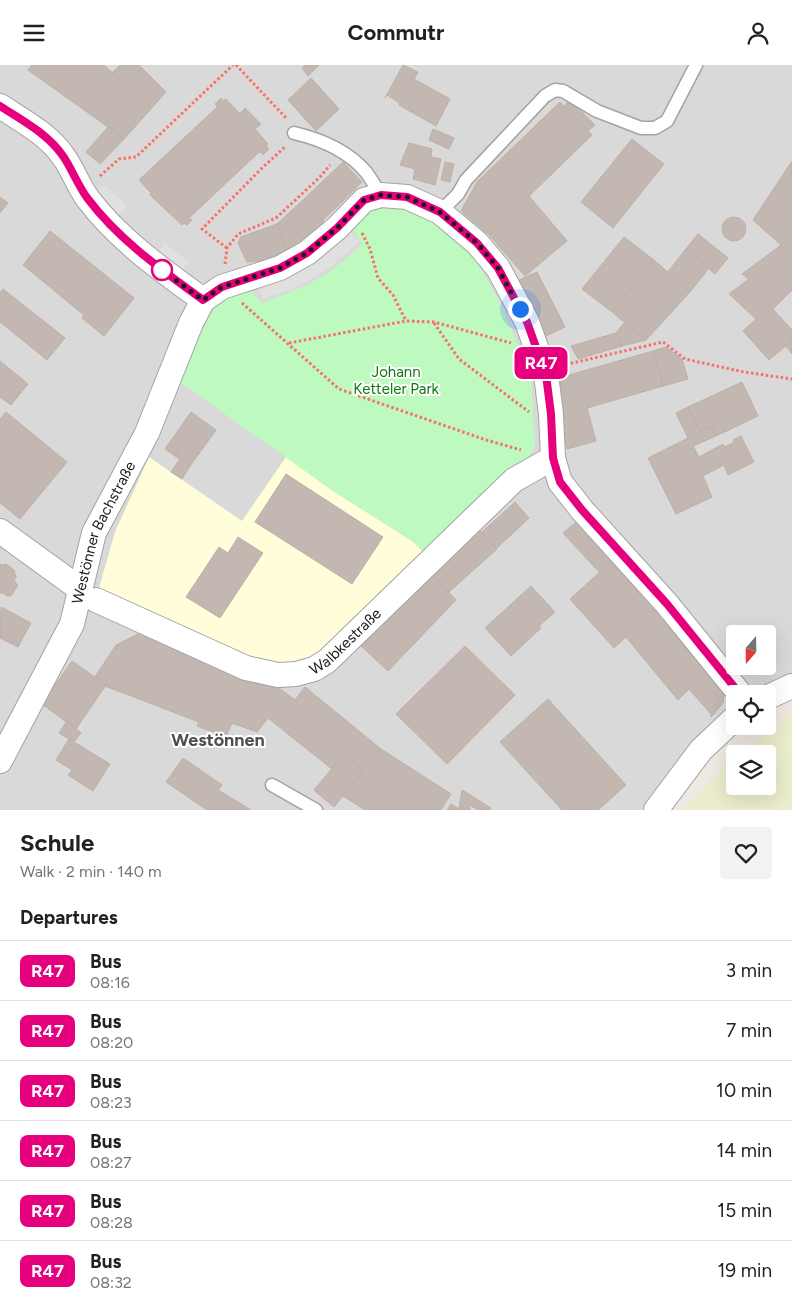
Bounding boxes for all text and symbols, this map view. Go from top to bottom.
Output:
icon: menu [20,19,48,47]
text: Commutr [348,19,444,46]
icon: person [744,19,772,47]
unlabelled marker [151,259,173,281]
your location [508,297,533,322]
line badge: R47 [512,347,570,379]
text: R47 [524,352,558,374]
park label: Johann Ketteler Park [353,363,439,398]
street label: Westönner Bachstraße [68,458,139,606]
street label: Walbkestraße [306,604,385,679]
north arrow [726,625,776,675]
map controls [726,625,776,795]
button: locate [726,685,776,735]
district label: Westönnen [171,729,265,751]
button: layers [726,745,776,795]
button: heart [720,827,772,879]
text: Schule [20,828,94,857]
text: Walk · 2 min · 140 m [20,862,162,881]
text: Departures [20,906,118,929]
text: Bus [90,950,121,973]
text: 3 min [726,959,772,982]
text: R47 [31,960,64,982]
text: 08:16 [90,973,130,992]
text: Bus [90,1010,121,1033]
text: 7 min [726,1019,772,1042]
text: R47 [31,1020,64,1042]
text: 08:20 [90,1033,133,1052]
text: Bus [90,1070,121,1093]
text: 10 min [716,1079,772,1102]
text: R47 [31,1080,64,1102]
text: 08:23 [90,1093,132,1112]
text: Bus [90,1130,121,1153]
text: 14 min [716,1139,772,1162]
text: R47 [31,1140,64,1162]
text: 08:27 [90,1153,132,1172]
text: Bus [90,1190,121,1213]
text: 15 min [717,1199,772,1222]
text: R47 [31,1200,64,1222]
text: 08:28 [90,1213,133,1232]
text: Bus [90,1250,121,1273]
text: 19 min [718,1259,772,1282]
text: R47 [31,1260,64,1282]
text: 08:32 [90,1273,132,1292]

